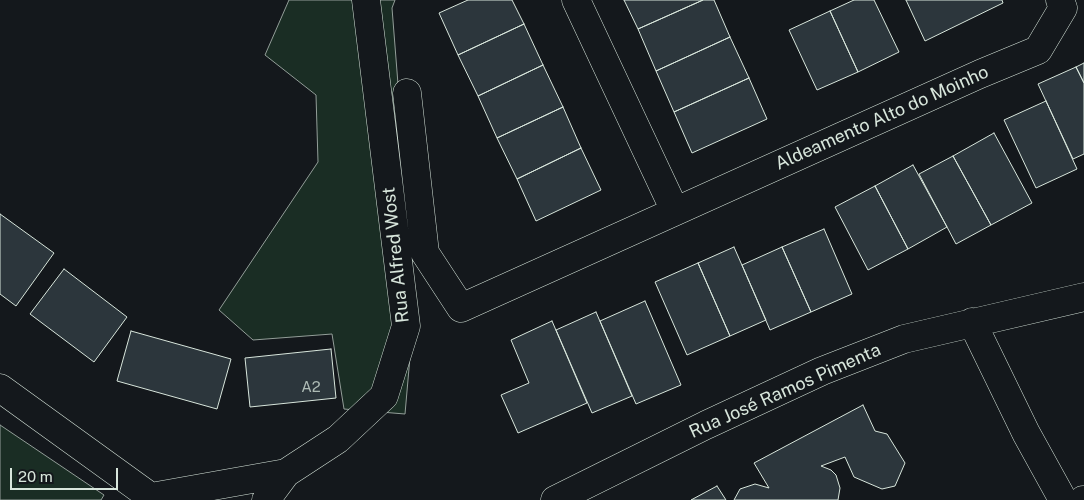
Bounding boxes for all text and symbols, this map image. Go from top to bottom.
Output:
street label: Aldeamento Alto do Moinho [772,61,992,175]
street label: Rua Alfred Wost [378,186,414,324]
street label: Rua José Ramos Pimenta [686,339,884,443]
house number: A2 [301,378,321,396]
scale bar [12,458,120,490]
text: 20 m [18,468,53,485]

